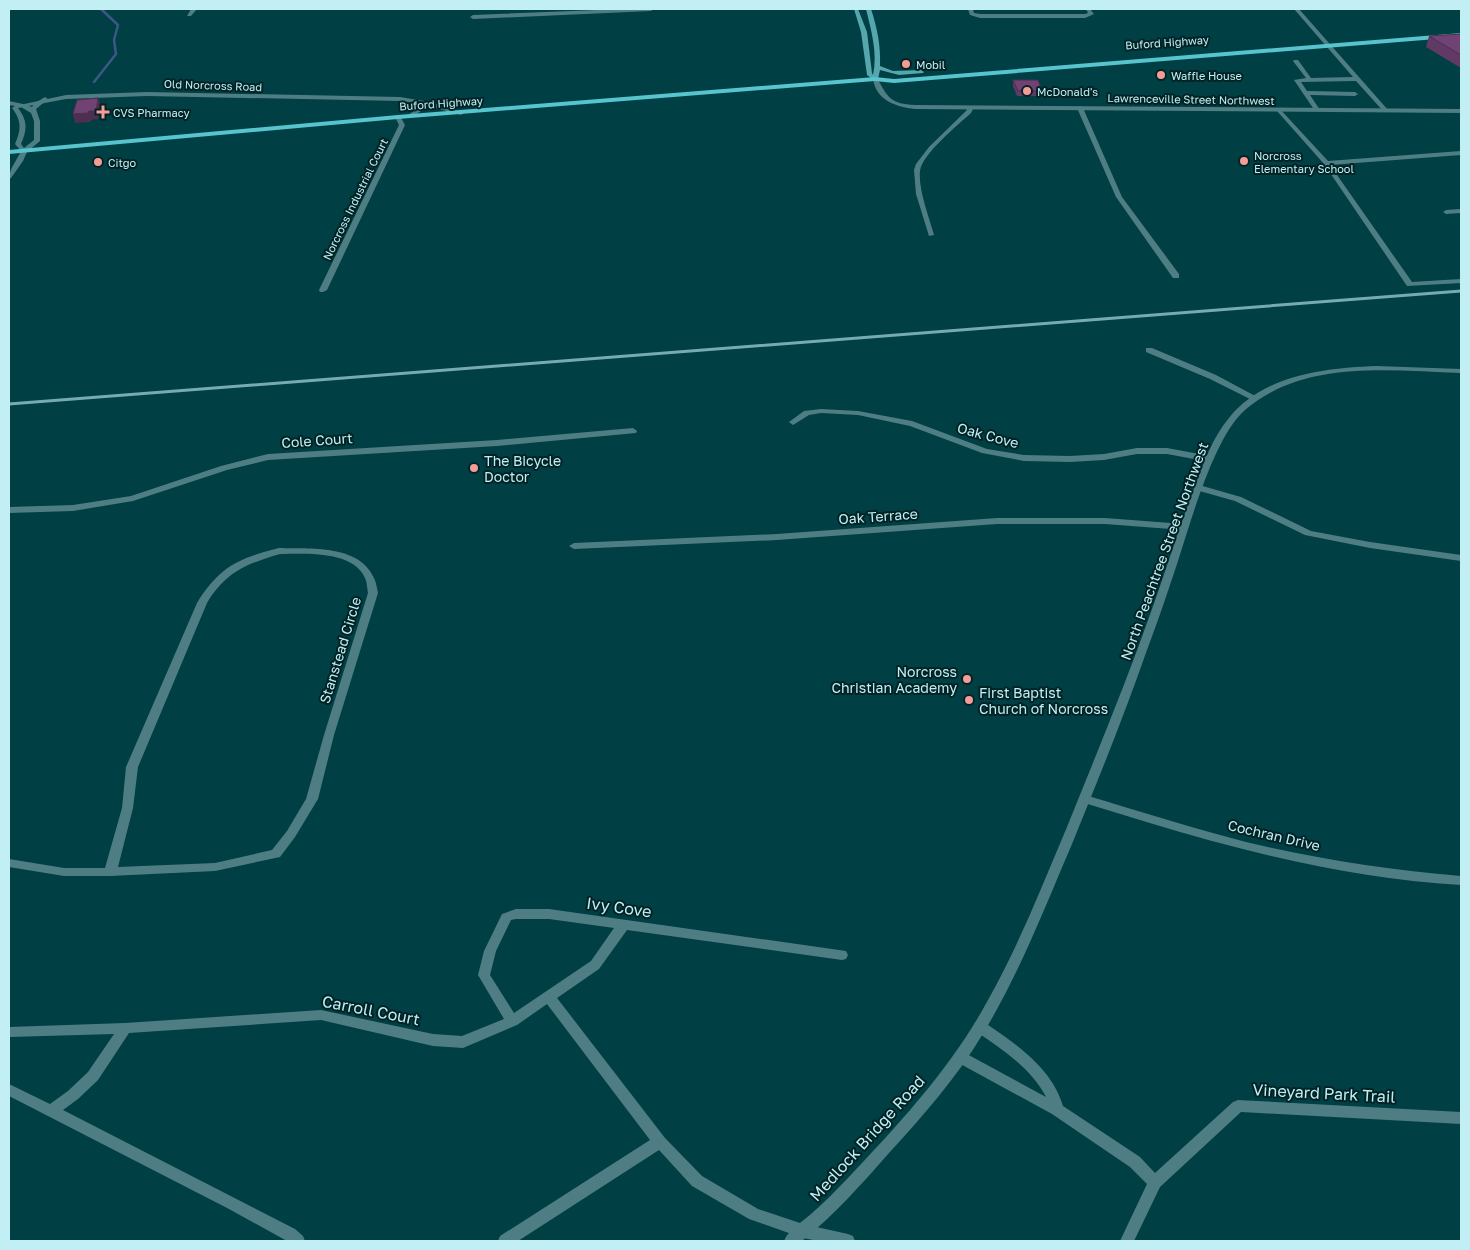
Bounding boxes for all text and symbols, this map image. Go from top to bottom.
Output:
street label: Buford Highway [1125,33,1209,51]
marker: Mobil [900,58,912,70]
place label: Mobil [916,58,946,71]
marker: Waffle House [1155,69,1167,81]
place label: Waffle House [1171,69,1242,82]
street label: Old Norcross Road [164,77,262,93]
marker: McDonald's [1021,85,1033,97]
place label: McDonald's [1037,85,1098,98]
street label: Lawrenceville Street Northwest [1107,91,1275,107]
street label: Buford Highway [399,94,483,112]
marker: CVS Pharmacy [97,106,109,118]
place label: CVS Pharmacy [113,106,190,119]
street label: Norcross Industrial Court [320,136,390,262]
place label: Norcross Elementary School [1254,149,1354,175]
marker: Norcross Elementary School [1238,155,1250,167]
marker: Citgo [92,156,104,168]
place label: Citgo [108,156,137,169]
street label: Oak Cove [955,419,1021,451]
street label: Cole Court [281,429,353,451]
street label: North Peachtree Street Northwest [1117,440,1211,662]
place label: The Bicycle Doctor [484,452,561,485]
marker: The Bicycle Doctor [468,462,480,474]
street label: Oak Terrace [838,505,918,527]
street label: Stanstead Circle [316,595,364,705]
place label: Norcross Christian Academy [831,663,957,696]
marker: Norcross Christian Academy [961,673,973,685]
place label: First Baptist Church of Norcross [979,684,1108,717]
marker: First Baptist Church of Norcross [963,694,975,706]
street label: Cochran Drive [1226,816,1322,854]
street label: Ivy Cove [585,893,653,921]
street label: Carroll Court [320,991,422,1029]
street label: Medlock Bridge Road [805,1071,929,1205]
street label: Vineyard Park Trail [1252,1079,1396,1107]

